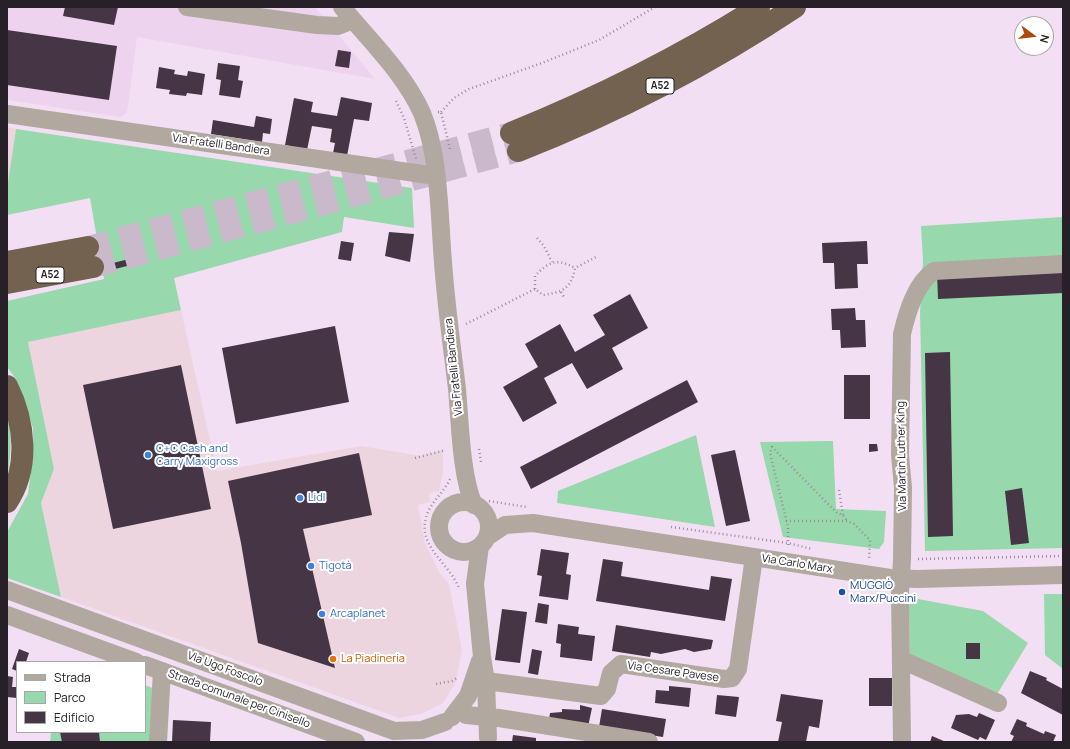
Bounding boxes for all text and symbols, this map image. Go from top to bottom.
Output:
north arrow [1014,16,1054,56]
text: N [1037,33,1053,45]
road number: A52 [646,78,674,94]
street label: Via Fratelli Bandiera [172,132,270,158]
road number: A52 [36,267,64,283]
street label: Via Fratelli Bandiera [442,318,466,416]
street label: Via Martin Luther King [894,401,910,511]
place label: C+C Cash and Carry Maxigross [156,442,238,468]
marker: C+C Cash and Carry Maxigross [143,450,153,460]
place label: Lidl [308,491,325,505]
marker: Lidl [295,493,305,503]
street label: Via Carlo Marx [761,552,833,576]
place label: Tigotà [319,559,352,573]
marker: Tigotà [306,561,316,571]
place label: MUGGIÒ Marx/Puccini [850,579,916,605]
marker: MUGGIÒ Marx/Puccini [837,587,847,597]
place label: Arcaplanet [330,607,386,621]
marker: Arcaplanet [317,609,327,619]
street label: Via Ugo Foscolo [185,649,265,689]
place label: La Piadineria [341,652,405,666]
marker: La Piadineria [328,654,338,664]
street label: Via Cesare Pavese [626,659,720,685]
legend [16,661,146,733]
street label: Strada comunale per Cinisello [166,667,312,731]
text: Strada [54,669,91,686]
text: Parco [54,689,85,706]
text: Edificio [54,709,94,726]

